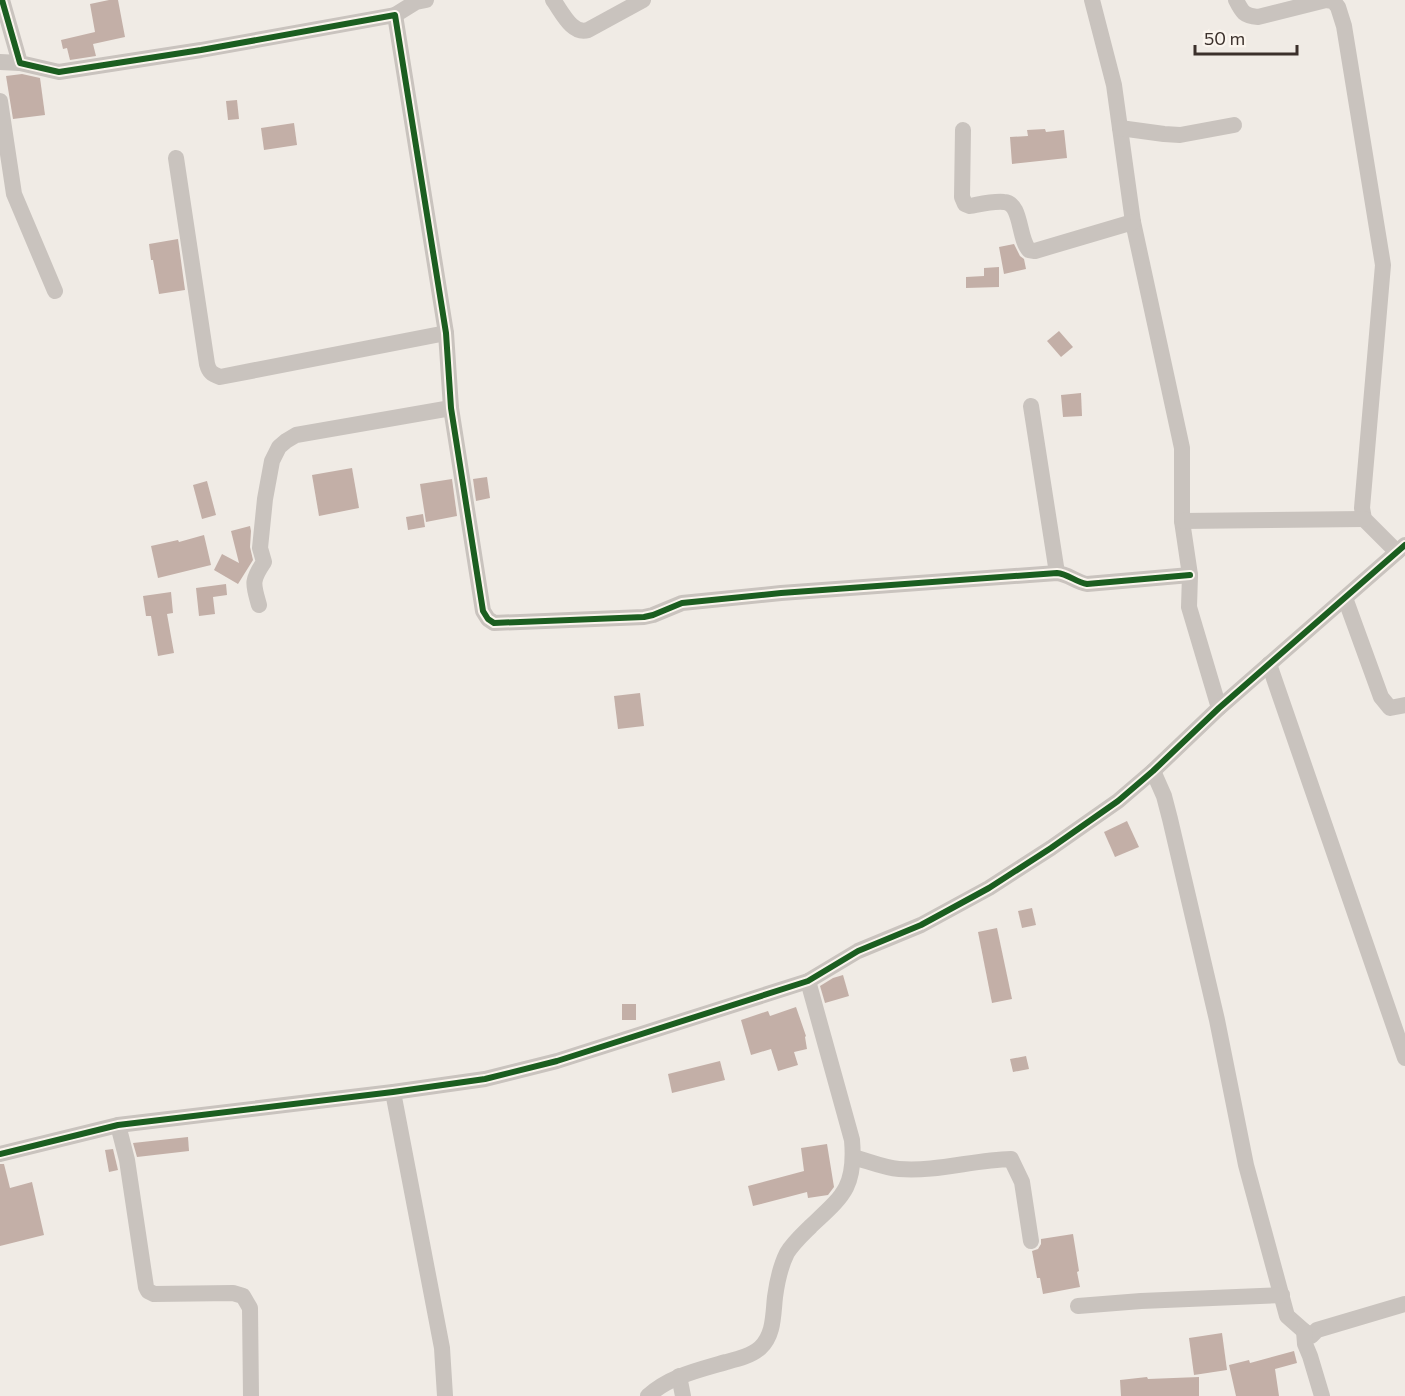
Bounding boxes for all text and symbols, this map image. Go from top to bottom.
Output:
scale bar [1195,18,1297,56]
text: 50 m [1204,27,1245,49]

